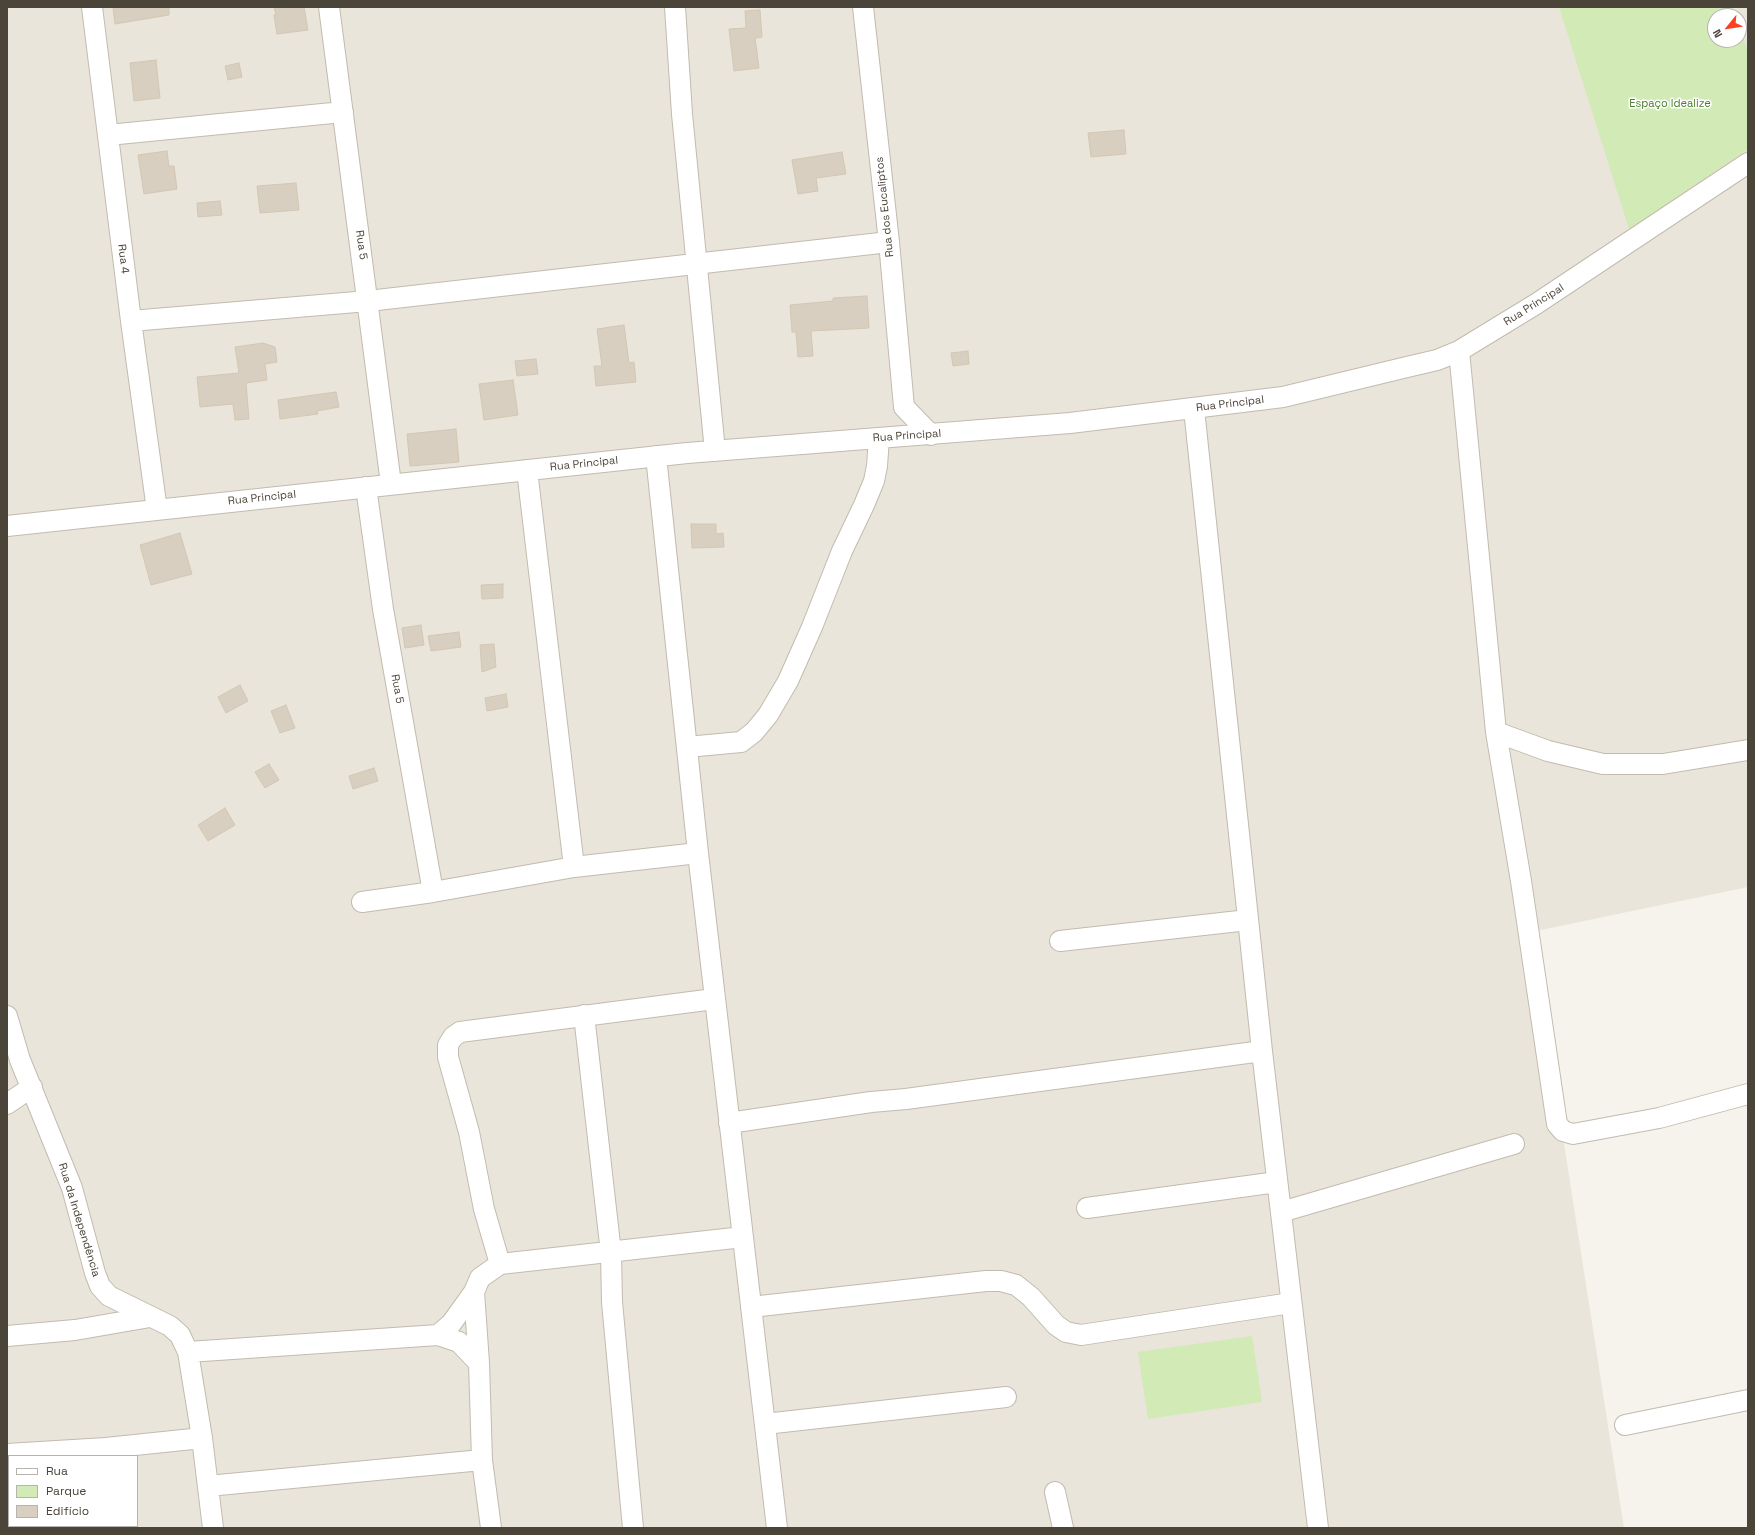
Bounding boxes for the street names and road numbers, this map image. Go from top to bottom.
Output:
street label: Rua dos Eucaliptos [873,156,897,258]
street label: Rua 5 [352,230,370,260]
street label: Rua 4 [115,243,131,275]
street label: Rua Principal [1502,281,1566,329]
street label: Rua Principal [1195,393,1265,415]
street label: Rua Principal [872,427,942,445]
street label: Rua Principal [549,454,619,474]
street label: Rua Principal [227,488,297,508]
street label: Rua 5 [388,673,406,705]
street label: Rua da Independência [55,1161,103,1279]

